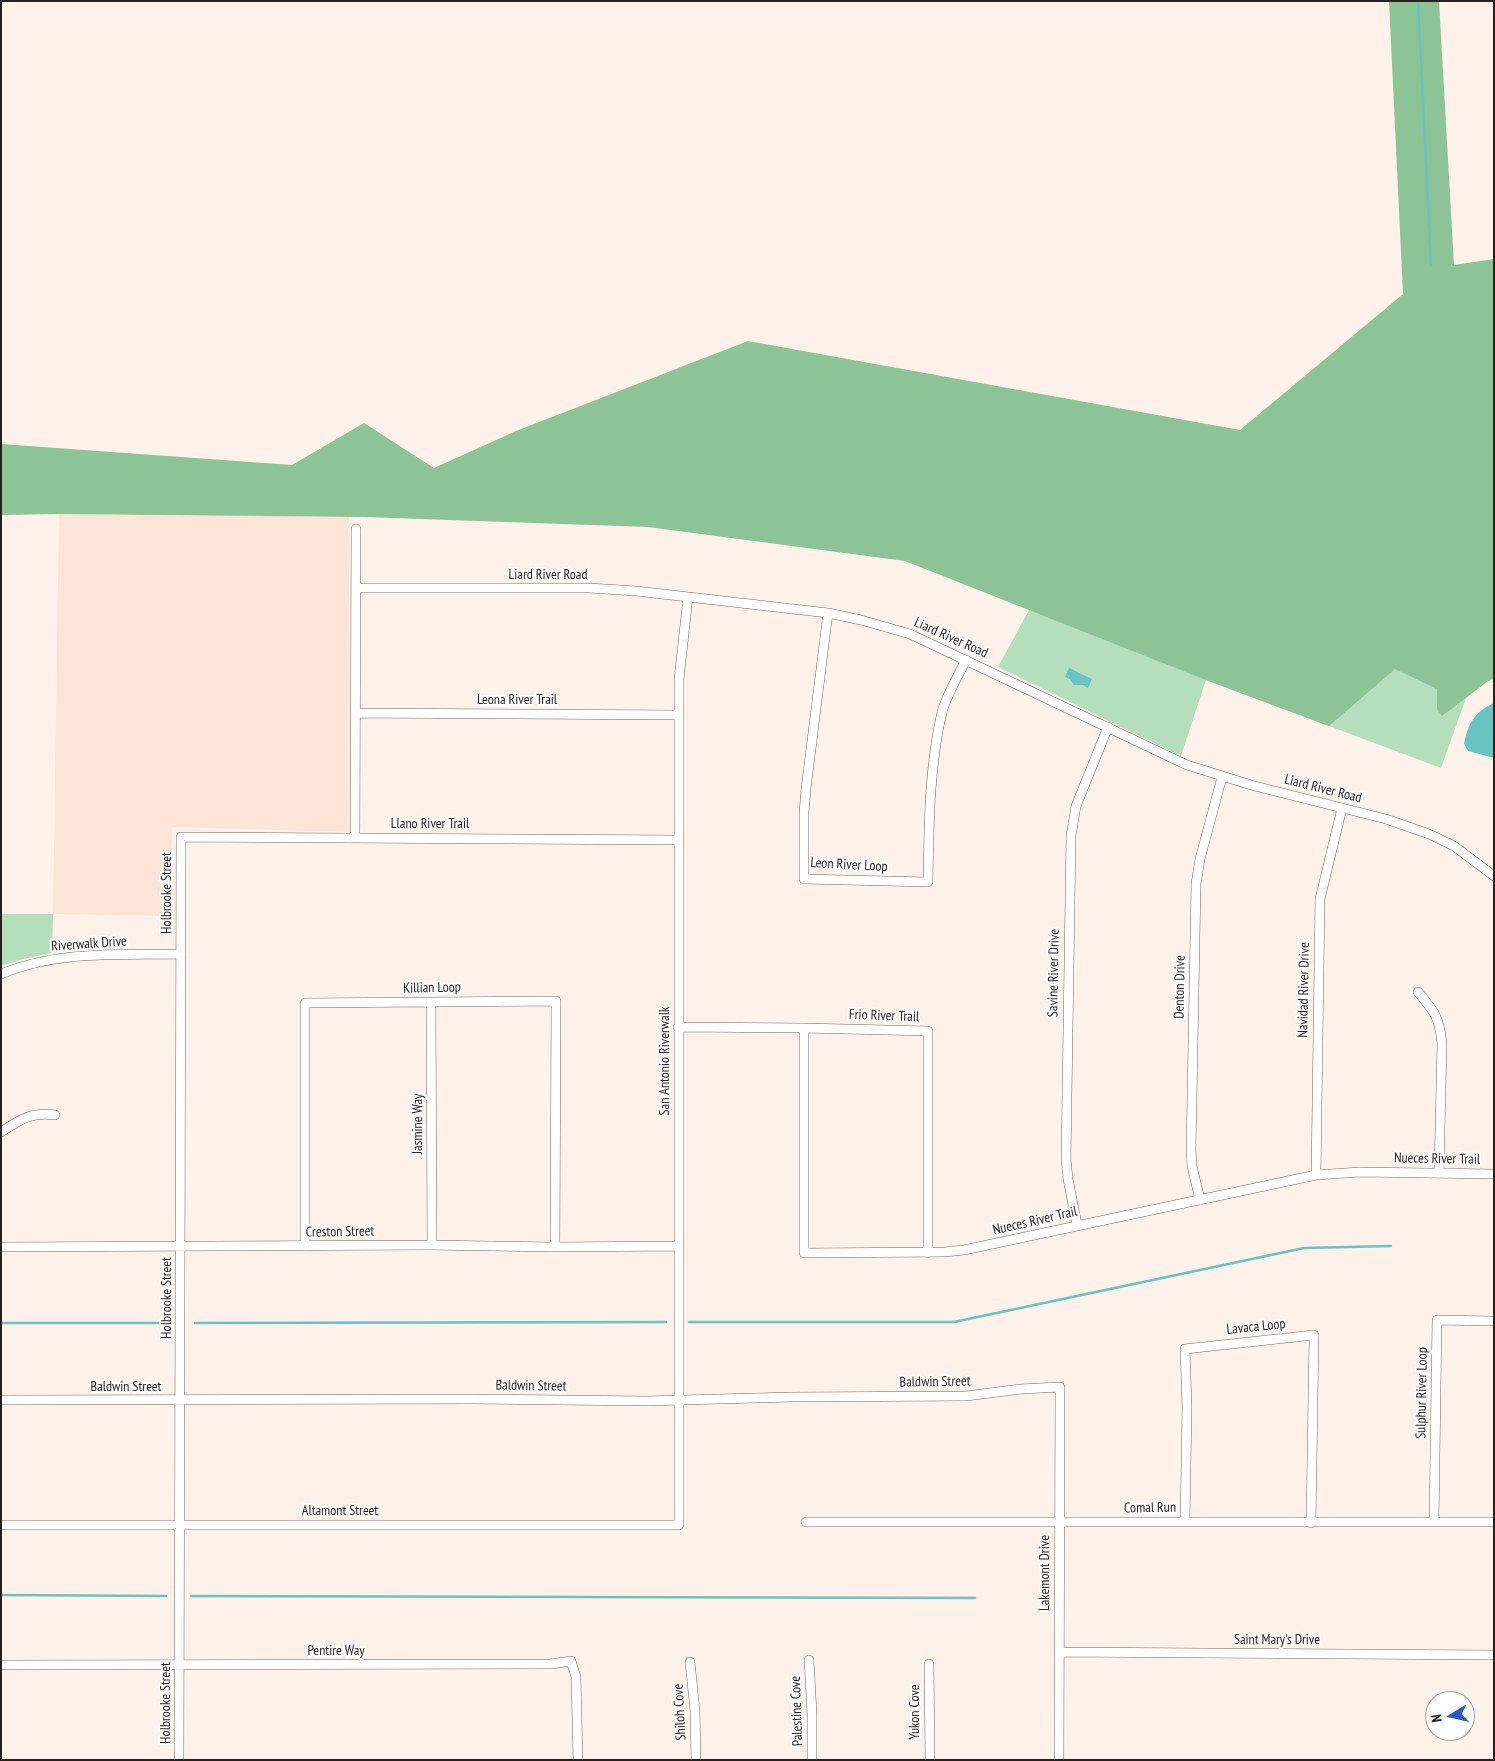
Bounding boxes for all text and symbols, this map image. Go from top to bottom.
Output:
street label: Liard River Road [509,567,587,583]
street label: Liard River Road [912,614,990,662]
street label: Leona River Trail [477,692,557,708]
street label: Liard River Road [1283,771,1363,807]
street label: Llano River Trail [391,816,469,832]
street label: Holbrooke Street [159,852,175,934]
street label: Leon River Loop [810,855,888,875]
street label: Savine River Drive [1045,929,1063,1017]
street label: Riverwalk Drive [51,933,127,955]
street label: Navidad River Drive [1295,942,1313,1038]
street label: Denton Drive [1171,955,1189,1019]
street label: Killian Loop [403,979,461,997]
street label: Frio River Trail [849,1006,919,1026]
street label: San Antonio Riverwalk [657,1007,673,1115]
street label: Jasmine Way [410,1094,426,1154]
street label: Nueces River Trail [1394,1150,1480,1168]
street label: Nueces River Trail [991,1203,1079,1239]
street label: Creston Street [306,1223,374,1241]
street label: Holbrooke Street [159,1257,175,1339]
street label: Lavaca Loop [1226,1316,1286,1338]
street label: Sulphur River Loop [1413,1347,1431,1439]
street label: Baldwin Street [899,1373,971,1391]
street label: Baldwin Street [495,1377,567,1395]
street label: Baldwin Street [91,1379,161,1395]
street label: Comal Run [1124,1499,1176,1517]
street label: Altamont Street [302,1503,378,1519]
street label: Lakemont Drive [1037,1535,1053,1611]
street label: Saint Mary's Drive [1234,1632,1320,1648]
street label: Pentire Way [307,1643,365,1659]
street label: Holbrooke Street [158,1662,174,1744]
street label: Palestine Cove [787,1676,807,1746]
street label: Shiloh Cove [670,1683,690,1741]
street label: Yukon Cove [907,1684,923,1740]
north arrow [1425,1691,1475,1741]
text: N [1427,1713,1446,1723]

